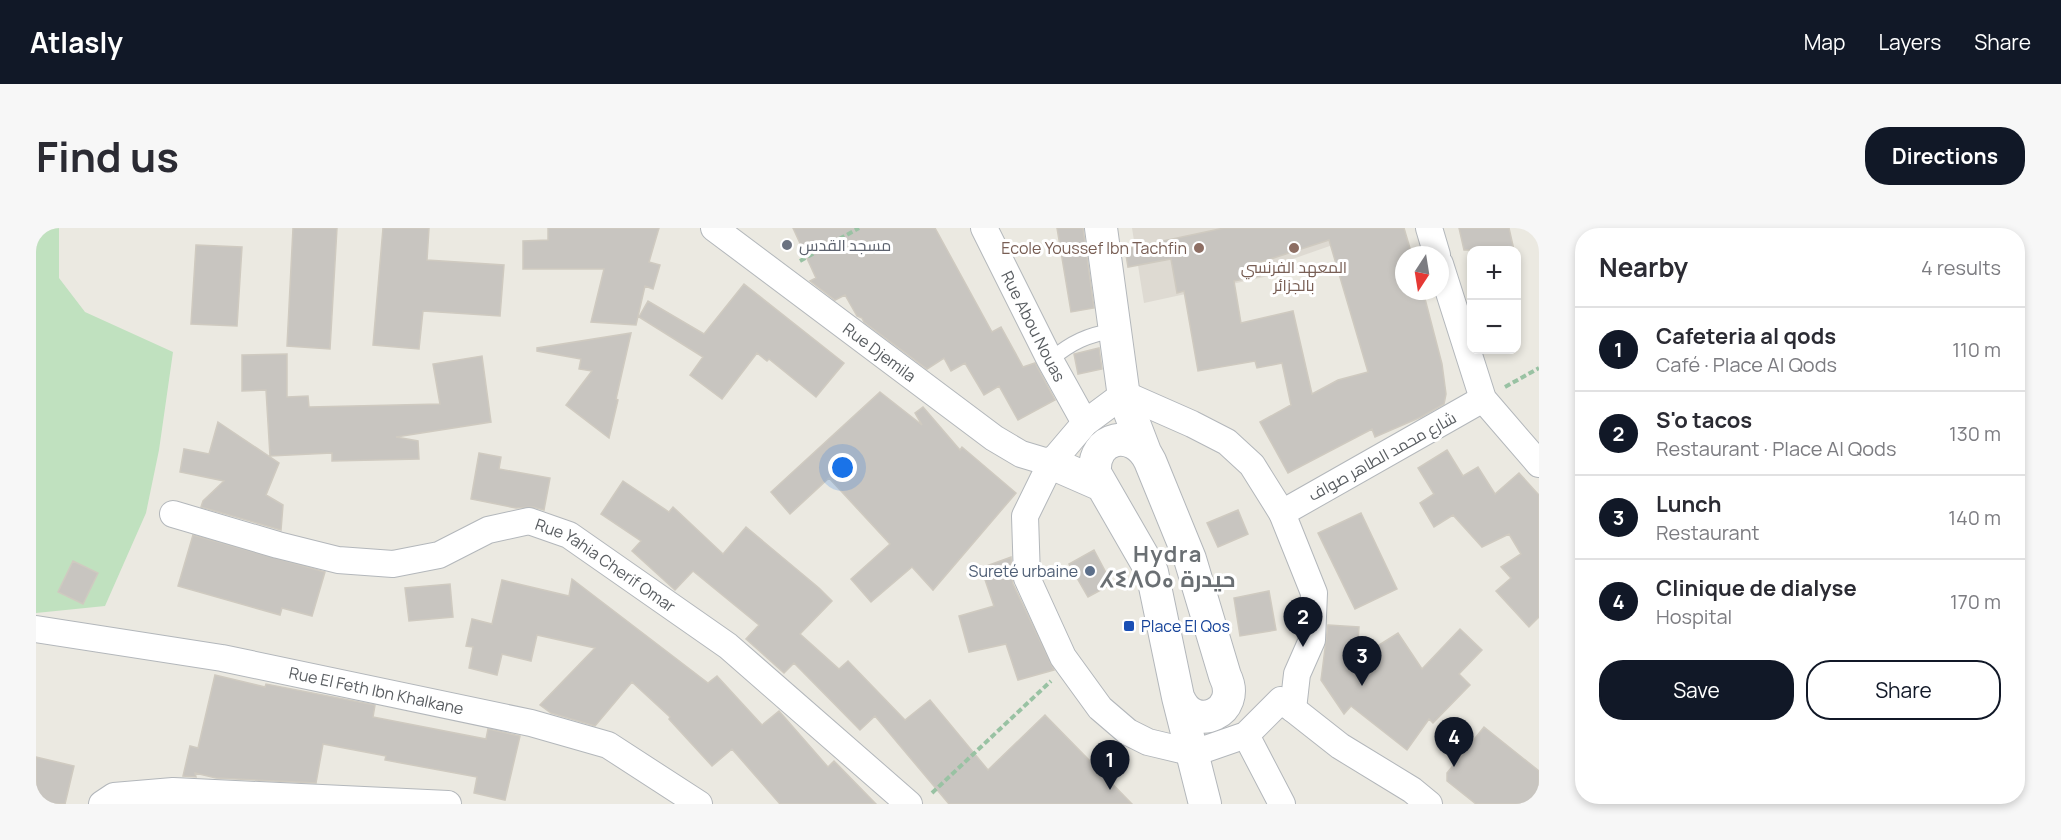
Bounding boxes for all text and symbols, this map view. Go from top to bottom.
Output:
text: Atlasly [30,23,123,61]
text: Map [1804,28,1845,56]
text: Layers [1878,28,1941,56]
text: Share [1974,28,2031,56]
text: Find us [36,127,179,185]
button: Directions [1865,127,2025,185]
place label: مسجد القدس [799,234,891,256]
place label: Ecole Youssef Ibn Tachfin [1001,237,1187,259]
marker: مسجد القدس [780,238,794,252]
marker: Ecole Youssef Ibn Tachfin [1192,241,1206,255]
marker: المعهد الفرنسي بالجزائر [1287,241,1301,255]
north arrow [1395,246,1449,300]
map controls [1467,246,1521,354]
button: + [1467,246,1521,300]
text: Nearby [1599,249,1688,285]
text: 4 results [1921,254,2001,281]
place label: المعهد الفرنسي بالجزائر [1241,256,1347,296]
street label: Rue Abou Nouas [996,267,1071,385]
button: − [1467,300,1521,354]
street label: Rue Djemila [839,318,921,387]
text: Cafeteria al qods [1656,321,1836,351]
text: 1 [1614,336,1623,363]
text: 110 m [1952,336,2001,363]
text: Café · Place Al Qods [1656,351,1837,378]
text: S'o tacos [1656,405,1752,435]
street label: شارع محمد الطاهر صواف [1304,406,1460,507]
text: 2 [1613,420,1624,447]
text: 130 m [1949,420,2001,447]
text: Restaurant · Place Al Qods [1656,435,1896,462]
your location [828,453,857,482]
text: Lunch [1656,489,1722,519]
text: 3 [1613,504,1624,531]
text: 140 m [1948,504,2001,531]
street label: Rue Yahia Cherif Omar [532,513,680,617]
text: Restaurant [1656,519,1760,546]
district label: Hydra ⵃⵉⴷⵔⴰ حيدرة [1100,539,1235,594]
place label: Sureté urbaine [969,560,1078,582]
marker: Sureté urbaine [1083,564,1097,578]
text: Clinique de dialyse [1656,573,1857,603]
text: 4 [1612,588,1625,615]
text: 170 m [1950,588,2001,615]
pin: 2 [1284,598,1322,647]
text: Hospital [1656,603,1732,630]
place label: Place El Qos [1141,615,1230,637]
marker: Place El Qos [1122,619,1136,633]
pin: 3 [1342,636,1382,686]
button: Save [1599,660,1794,720]
button: Share [1806,660,2001,720]
street label: Rue El Feth Ibn Khalkane [287,661,466,720]
pin: 4 [1434,718,1474,767]
pin: 1 [1090,740,1130,790]

